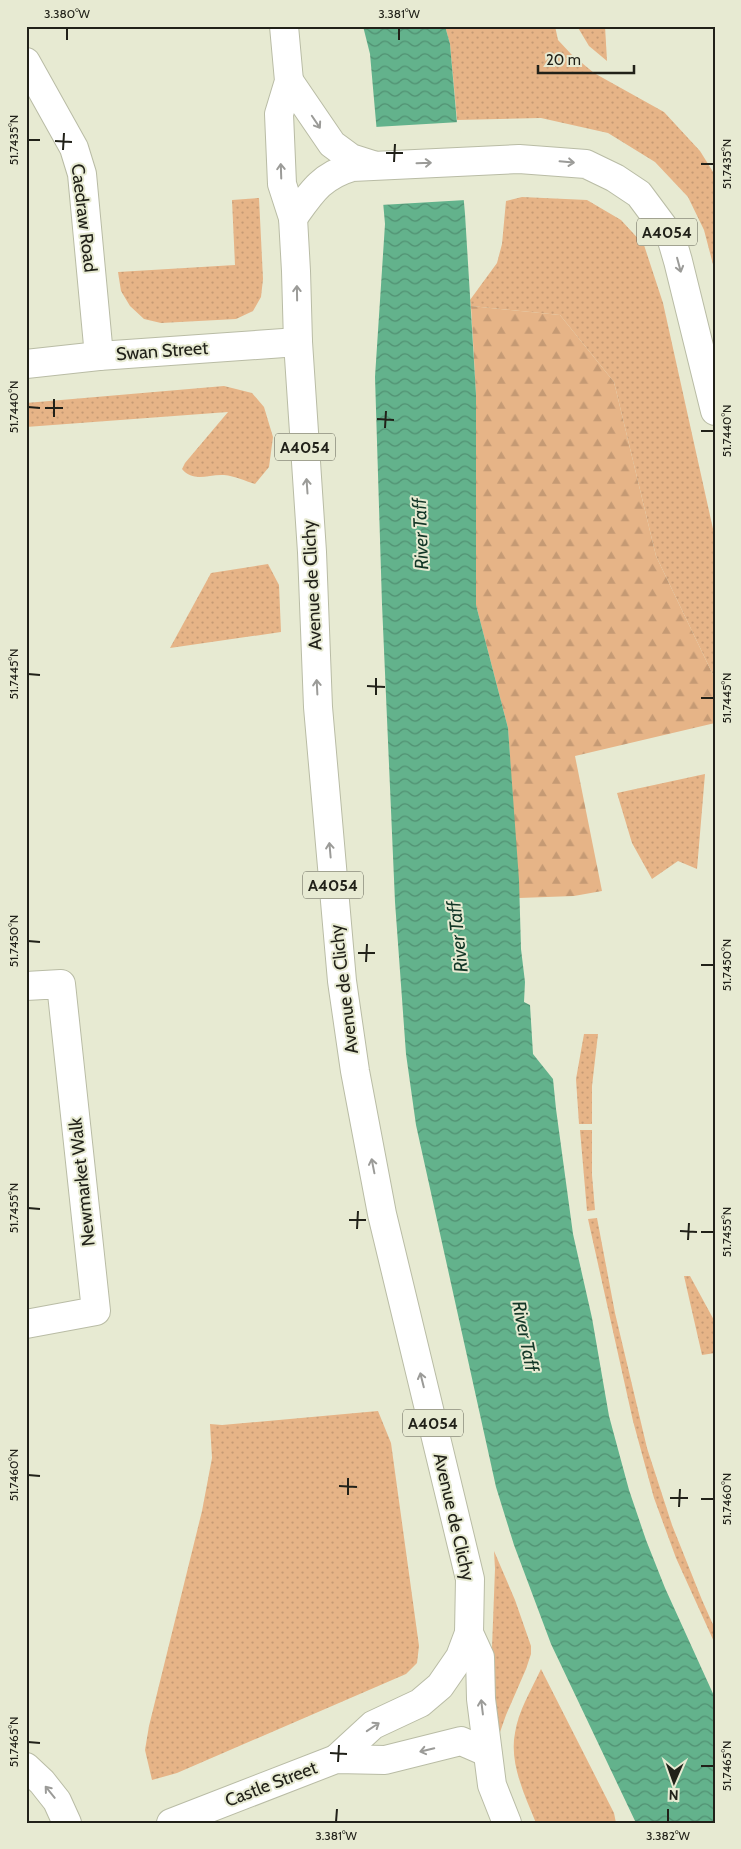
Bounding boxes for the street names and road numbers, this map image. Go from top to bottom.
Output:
street label: Caedraw Road [66,163,102,273]
road number: A4054 [637,218,697,246]
street label: Swan Street [115,337,209,365]
road number: A4054 [275,434,335,461]
street label: Avenue de Clichy [298,519,326,651]
road number: A4054 [303,872,363,898]
street label: Avenue de Clichy [325,923,363,1055]
street label: Newmarket Walk [64,1116,100,1247]
road number: A4054 [403,1410,463,1436]
street label: Avenue de Clichy [429,1451,479,1583]
street label: Castle Street [222,1756,320,1812]

